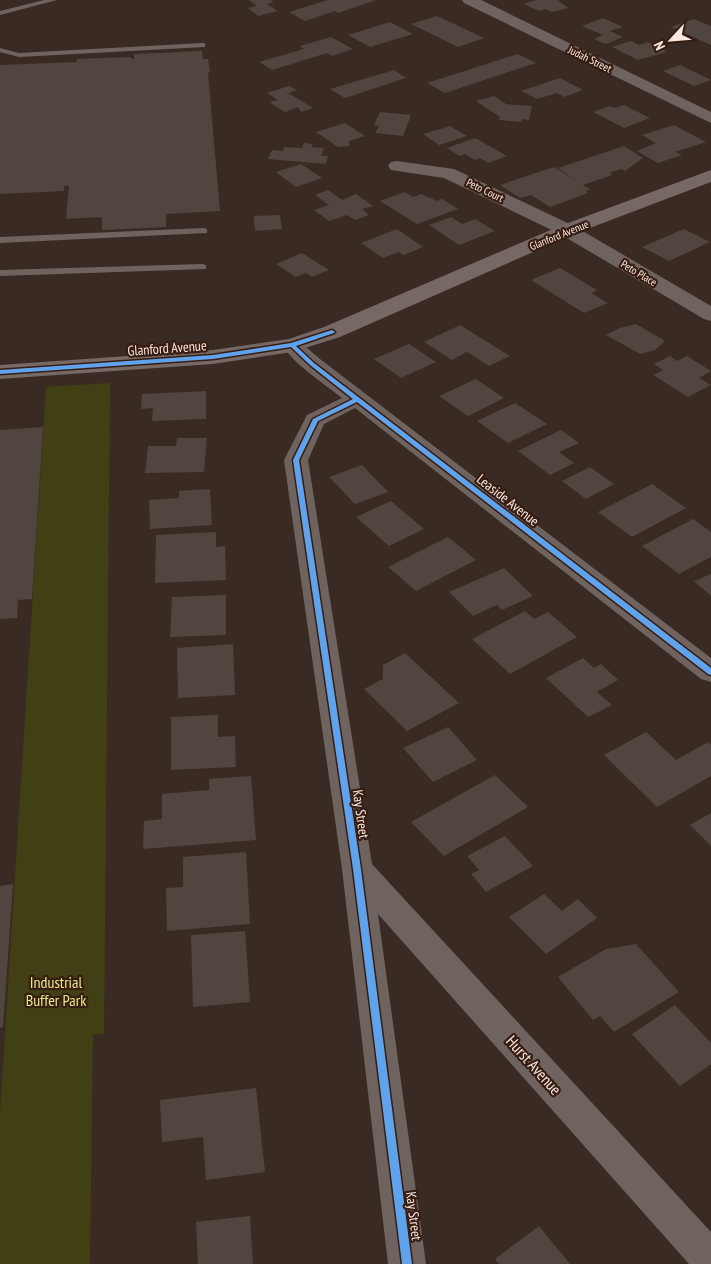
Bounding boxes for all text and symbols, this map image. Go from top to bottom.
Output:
north arrow [646,15,696,65]
text: N [650,38,669,53]
street label: Judah Street [565,42,614,75]
street label: Peto Court [464,175,506,205]
street label: Glanford Avenue [527,217,591,253]
street label: Peto Place [619,257,660,289]
street label: Glanford Avenue [127,336,207,360]
street label: Leaside Avenue [473,470,543,530]
street label: Kay Street [349,788,373,840]
park label: Industrial Buffer Park [26,972,87,1010]
street label: Hurst Avenue [502,1031,566,1099]
street label: Kay Street [402,1191,426,1242]

